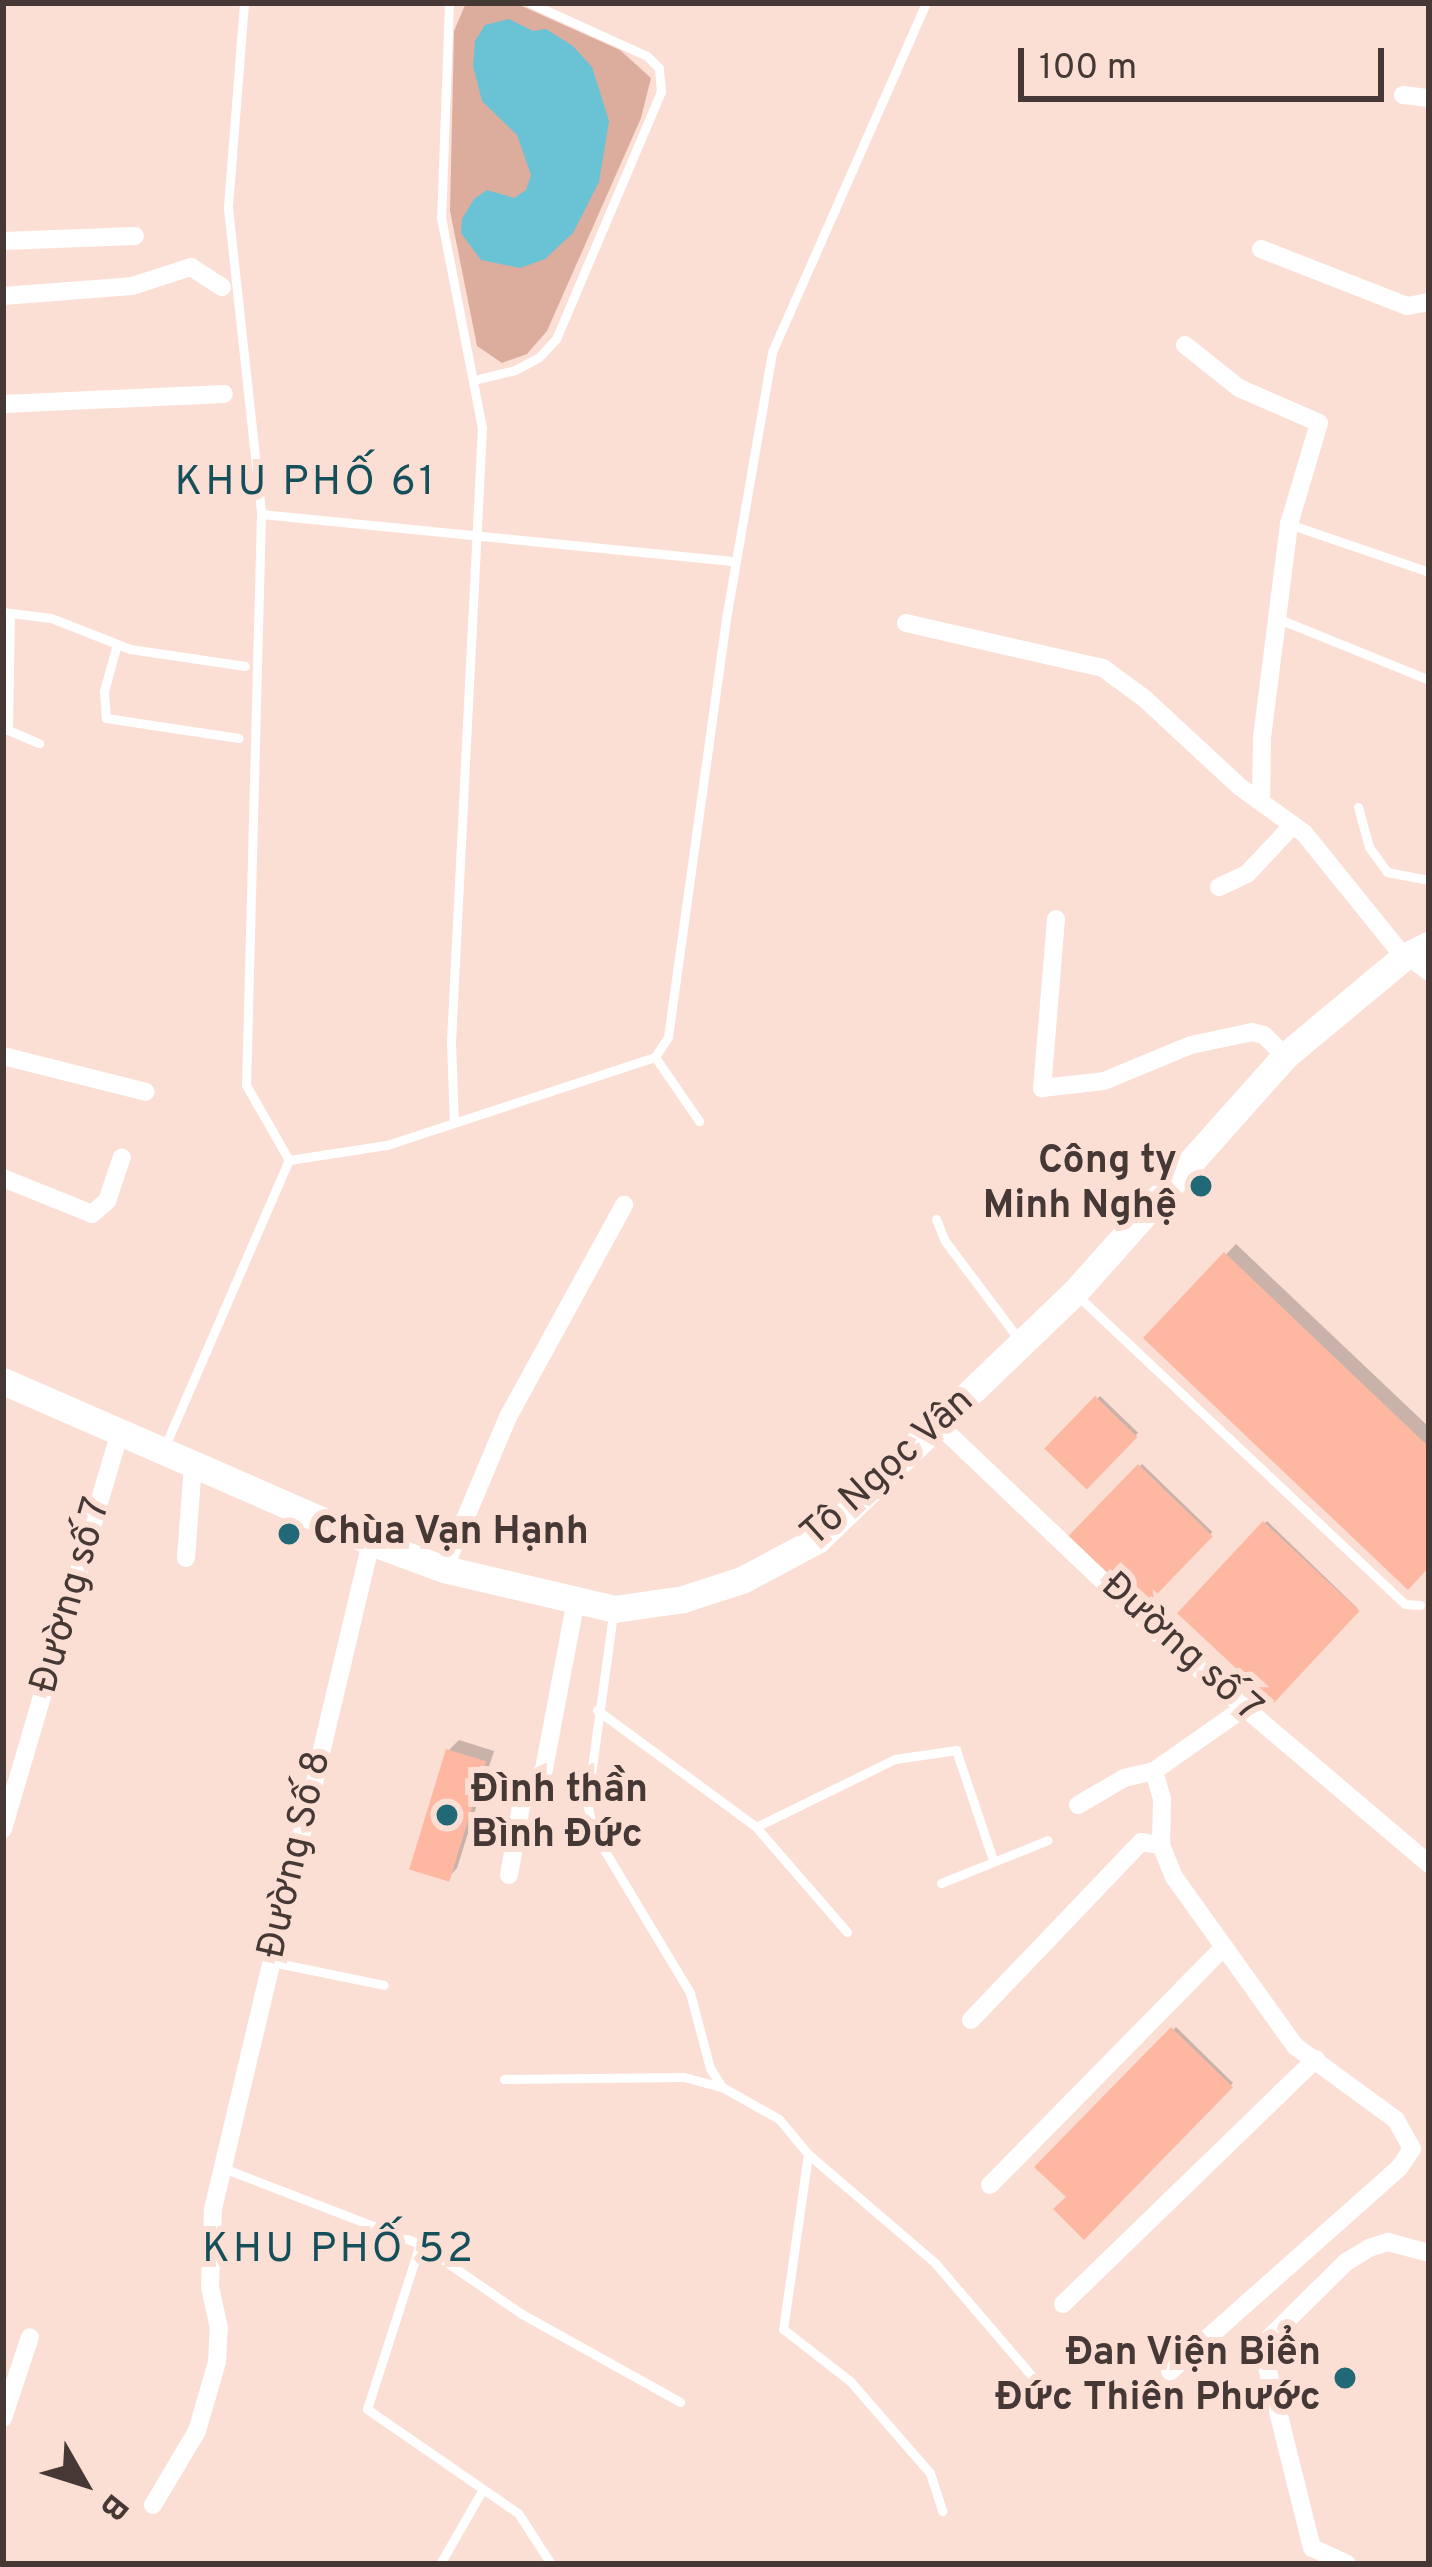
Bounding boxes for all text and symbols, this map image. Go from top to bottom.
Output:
scale bar [1024,24,1390,98]
text: 100 m [1039,46,1137,92]
district label: KHU PHỐ 61 [175,459,437,509]
place label: Công ty Minh Nghệ [983,1141,1177,1232]
marker: Công ty Minh Nghệ [1188,1173,1214,1199]
street label: Tô Ngọc Vân [793,1379,985,1559]
street label: Đường số 7 [23,1492,123,1700]
place label: Chùa Vạn Hạnh [313,1511,590,1557]
marker: Chùa Vạn Hạnh [276,1521,302,1547]
street label: Đường số 7 [1089,1564,1271,1734]
street label: Đường Số 8 [250,1747,344,1963]
place label: Đình thần Bình Đức [471,1770,648,1861]
marker: Đình thần Bình Đức [434,1802,460,1828]
district label: KHU PHỐ 52 [202,2226,476,2276]
place label: Đan Viện Biển Đức Thiên Phước [995,2333,1321,2424]
marker: Đan Viện Biển Đức Thiên Phước [1332,2365,1358,2391]
north arrow [24,2423,144,2543]
text: B [88,2484,135,2528]

